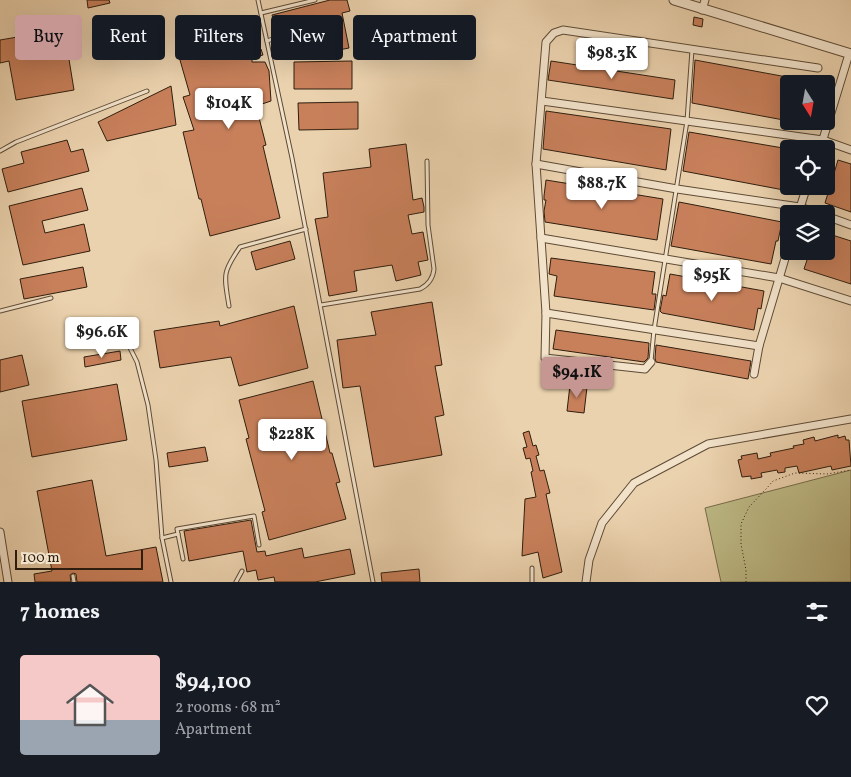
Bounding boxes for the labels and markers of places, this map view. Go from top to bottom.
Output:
pin: $98.3K [571,38,653,80]
pin: $104K [194,88,264,130]
pin: $88.7K [561,168,643,210]
pin: $95K [682,260,742,302]
pin: $96.6K [61,316,143,359]
pin: $94.1K [536,356,618,399]
pin: $228K [257,418,327,461]

